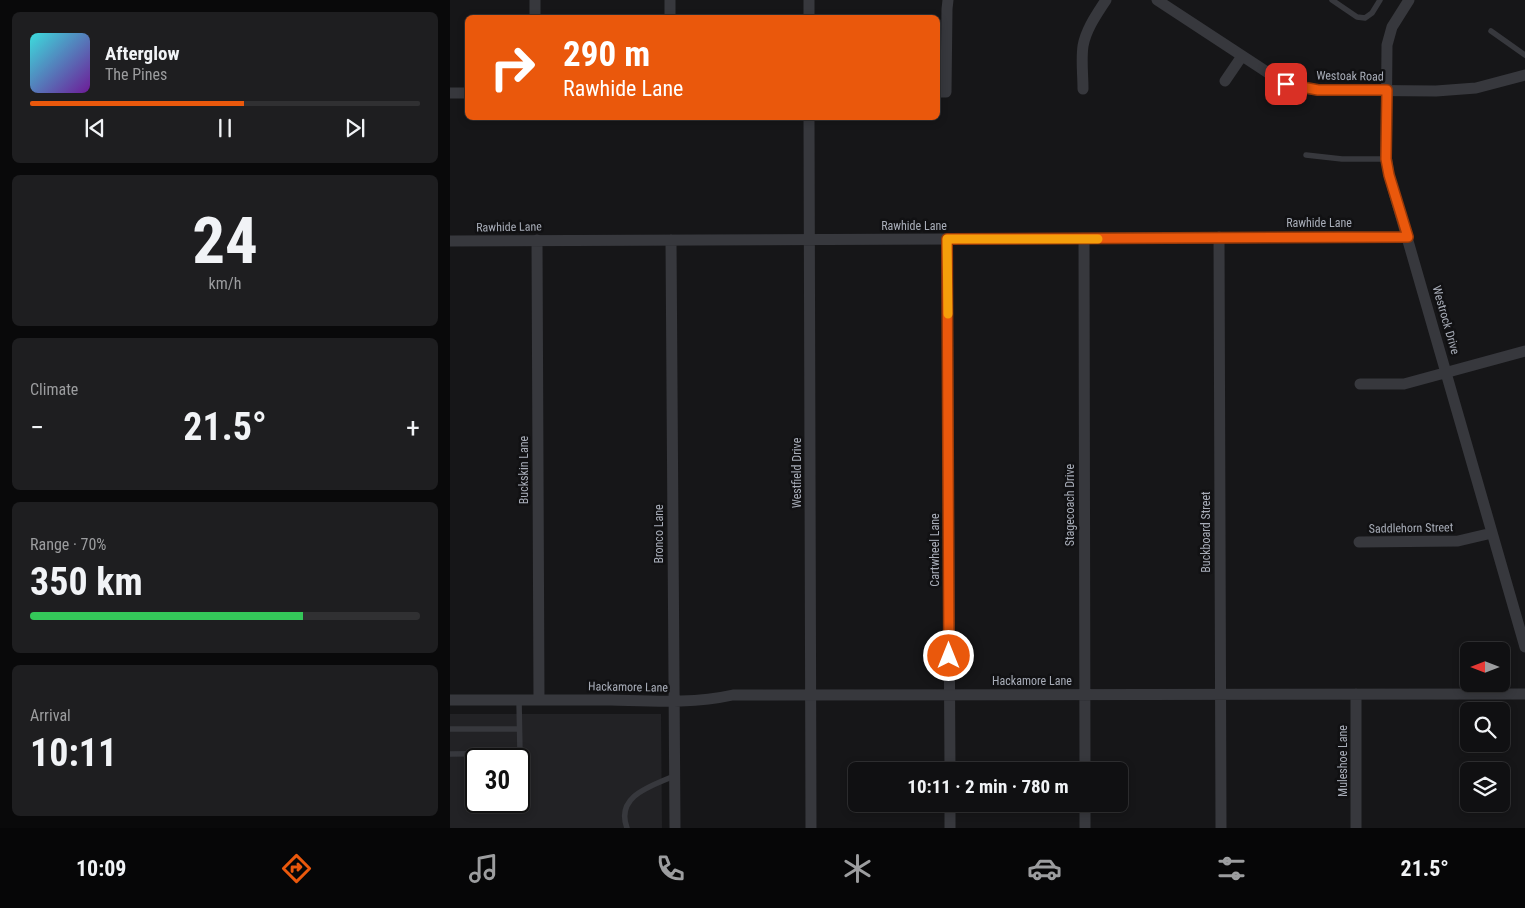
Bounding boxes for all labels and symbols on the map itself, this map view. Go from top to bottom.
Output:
pin [1265,63,1307,105]
street label: Westoak Road [1316,68,1384,84]
street label: Rawhide Lane [1286,216,1352,230]
street label: Rawhide Lane [476,219,542,235]
street label: Rawhide Lane [881,219,947,233]
street label: Westrock Drive [1430,284,1463,356]
street label: Buckskin Lane [517,435,531,504]
street label: Westfield Drive [790,437,804,508]
street label: Stagecoach Drive [1063,463,1077,546]
street label: Buckboard Street [1199,491,1213,573]
street label: Bronco Lane [652,504,666,564]
street label: Cartwheel Lane [928,513,942,587]
street label: Saddlehorn Street [1369,520,1454,536]
position arrow [922,629,974,681]
north arrow [1460,642,1510,692]
street label: Hackamore Lane [992,674,1072,688]
street label: Hackamore Lane [588,679,668,695]
street label: Muleshoe Lane [1336,725,1350,797]
speed limit sign: 30 [465,748,530,813]

